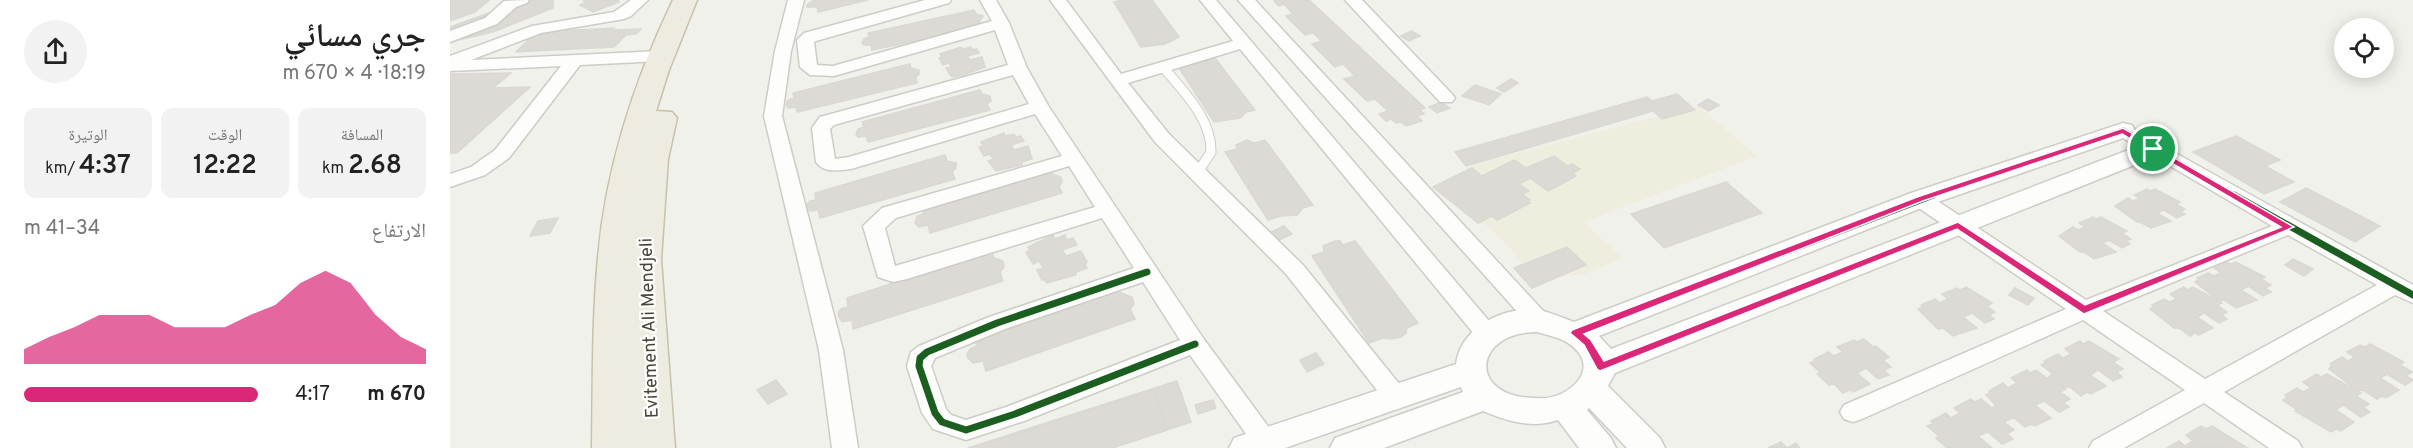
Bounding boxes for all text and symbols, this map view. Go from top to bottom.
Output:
text: جري مسائي [284,17,426,59]
map controls [2334,18,2394,78]
button: locate [2334,18,2394,78]
button: share [24,20,87,83]
text: 18:19 · 4 × 670 m [282,61,426,87]
pin [2127,123,2178,174]
text: الوتيرة [69,126,107,146]
text: الوقت [208,126,242,146]
text: المسافة [341,126,383,146]
icon: arrive [2136,132,2169,165]
text: 4:37 [79,150,131,183]
text: 12:22 [193,150,257,183]
text: 2.68 [348,150,402,183]
text: /km [45,159,79,179]
text: km [322,159,348,179]
text: 34–41 m [24,216,100,242]
text: الارتفاع [371,219,426,245]
street label: Evitement Ali Mendjeli [635,237,665,419]
text: 4:17 [295,382,330,408]
text: 670 m [367,382,426,408]

